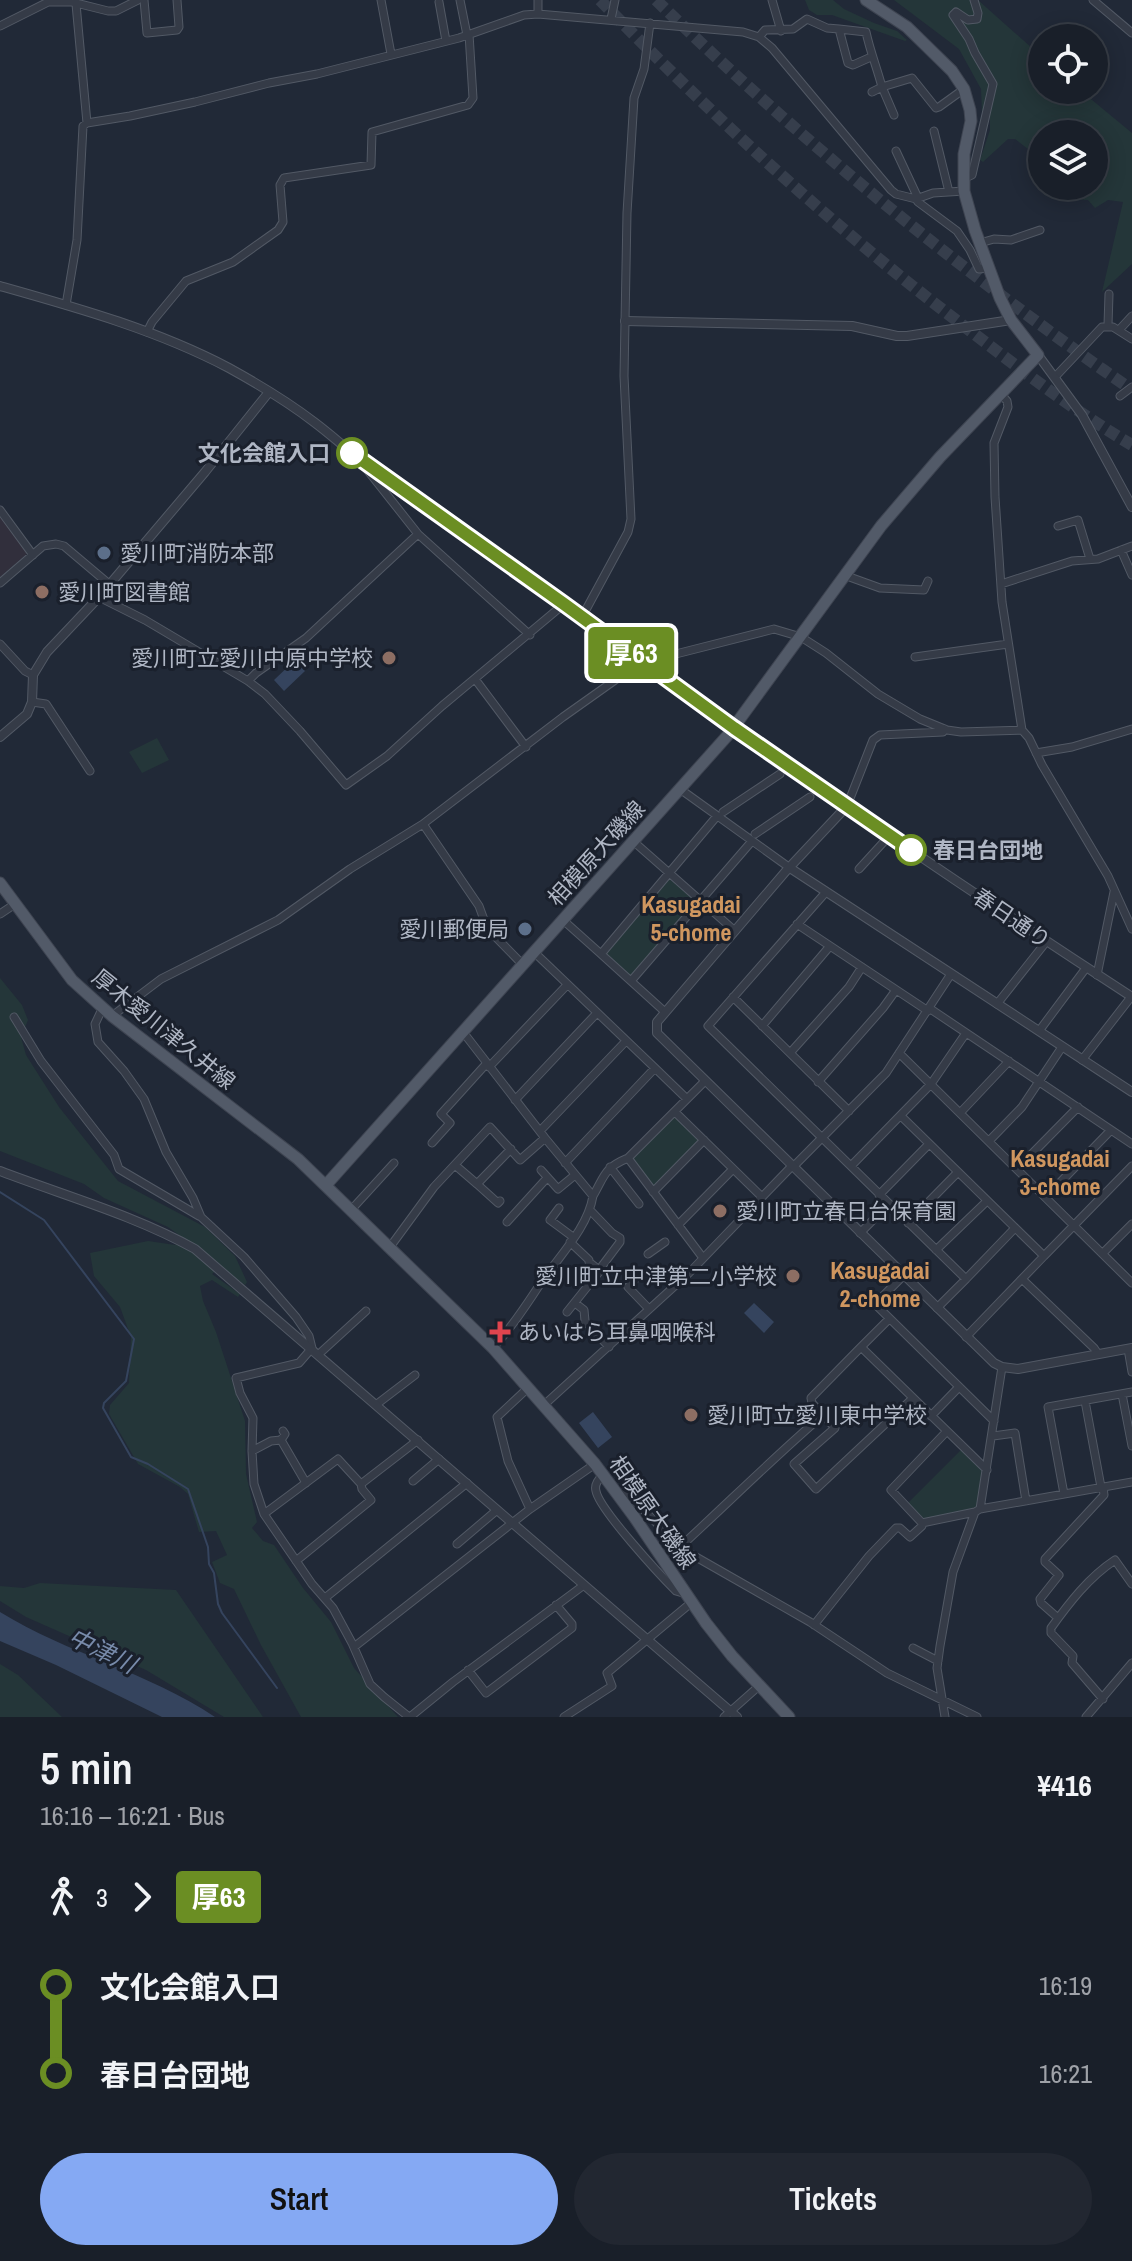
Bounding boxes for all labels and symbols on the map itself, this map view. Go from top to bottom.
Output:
place label: 文化会館入口 [198,438,330,468]
marker: 文化会館入口 [337,438,367,468]
place label: 愛川町消防本部 [120,538,274,568]
marker: 愛川町消防本部 [95,544,113,562]
place label: 愛川町図書館 [58,577,190,607]
marker: 愛川町図書館 [33,583,51,601]
line badge: 厚63 [585,627,677,679]
place label: 愛川町立愛川中原中学校 [131,643,373,673]
marker: 愛川町立愛川中原中学校 [380,649,398,667]
street label: 相模原大磯線 [541,794,651,912]
marker: 春日台団地 [896,835,926,865]
place label: 春日台団地 [933,835,1043,865]
street label: 春日通り [967,881,1057,955]
district label: Kasugadai 5-chome [641,888,741,948]
place label: 愛川郵便局 [399,914,509,944]
marker: 愛川郵便局 [516,920,534,938]
street label: 厚木愛川津久井線 [86,962,242,1096]
district label: Kasugadai 3-chome [1010,1142,1110,1202]
place label: 愛川町立春日台保育園 [736,1196,956,1226]
marker: 愛川町立春日台保育園 [711,1202,729,1220]
district label: Kasugadai 2-chome [830,1254,930,1314]
place label: 愛川町立中津第二小学校 [535,1261,777,1291]
marker: 愛川町立中津第二小学校 [784,1267,802,1285]
place label: あいはら耳鼻咽喉科 [518,1317,716,1347]
marker: あいはら耳鼻咽喉科 [489,1321,511,1343]
place label: 愛川町立愛川東中学校 [707,1400,927,1430]
marker: 愛川町立愛川東中学校 [682,1406,700,1424]
street label: 相模原大磯線 [603,1449,703,1575]
water label: 中津川 [63,1620,145,1682]

